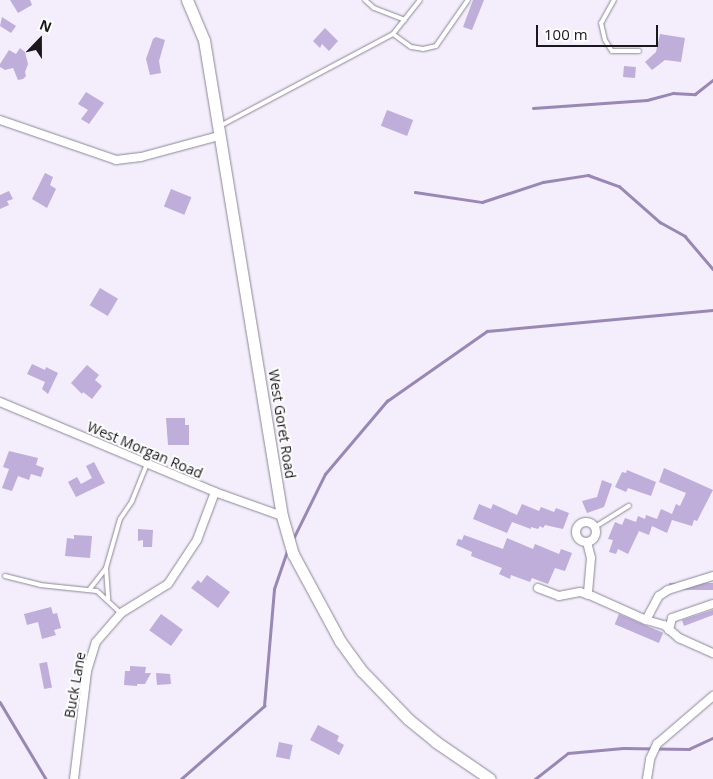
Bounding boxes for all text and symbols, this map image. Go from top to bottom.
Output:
north arrow [15,15,65,65]
text: N [37,15,55,37]
scale bar [538,15,660,47]
text: 100 m [544,24,588,44]
street label: West Goret Road [265,368,299,480]
street label: West Morgan Road [85,418,205,482]
street label: Buck Lane [61,651,89,719]

